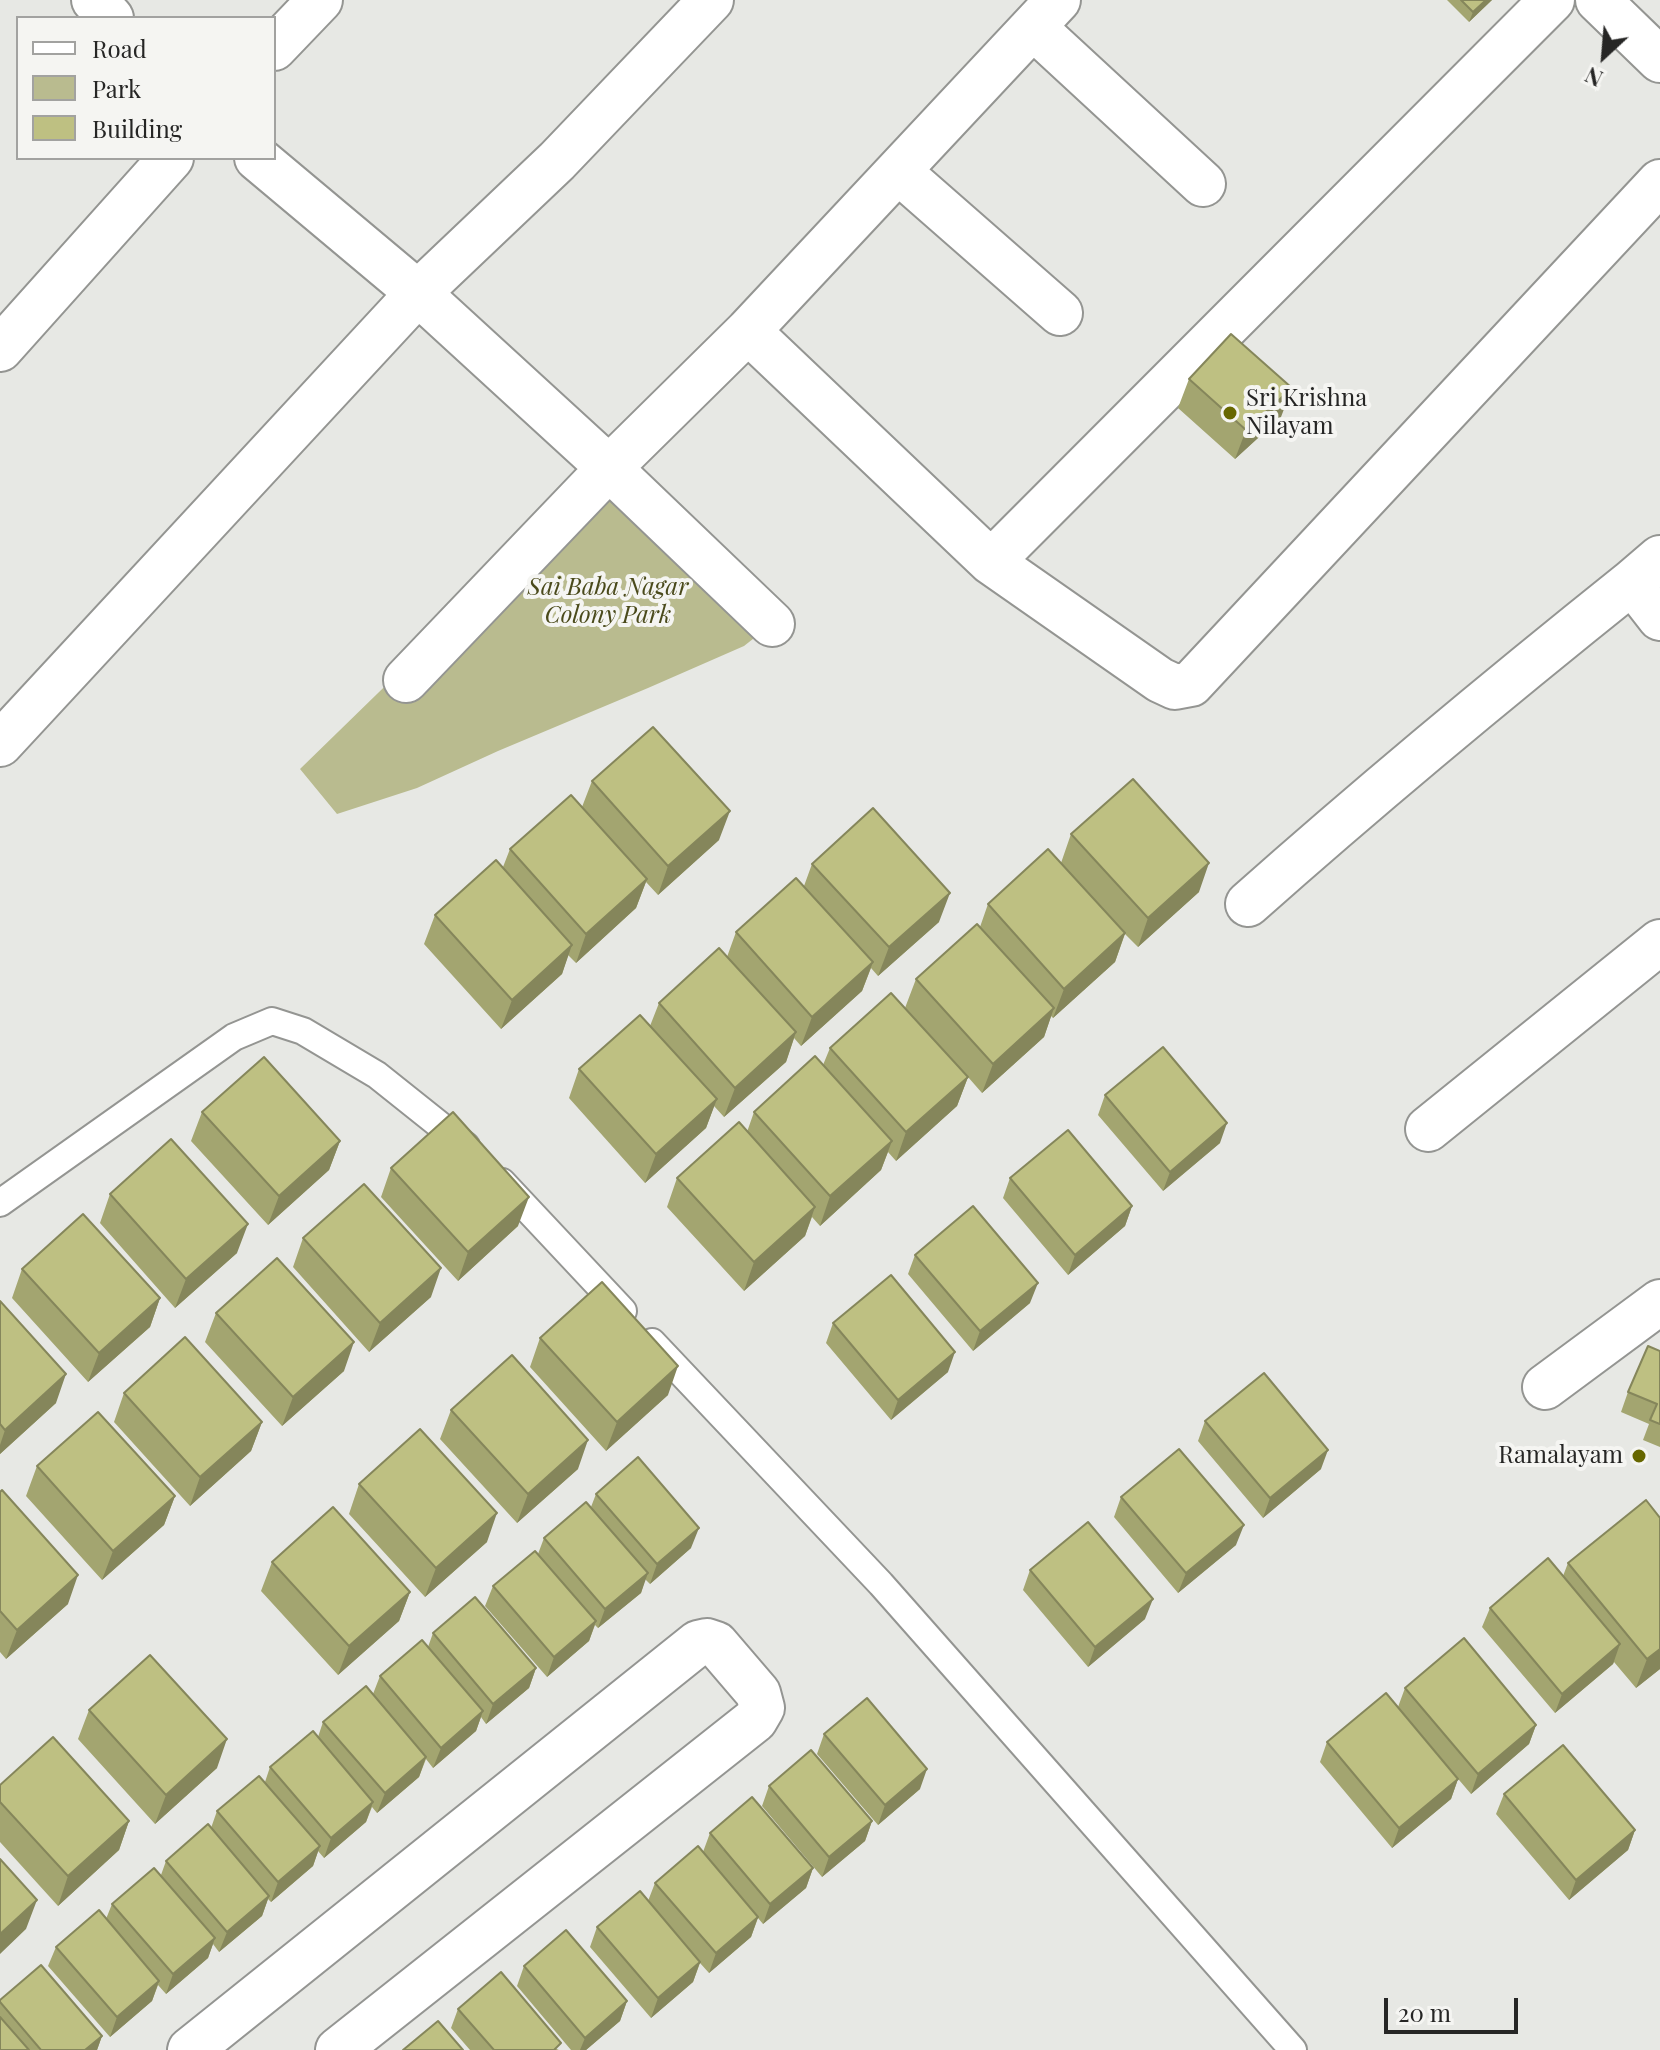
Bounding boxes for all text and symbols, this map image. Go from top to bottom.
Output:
legend [16,16,276,160]
north arrow [1564,16,1644,96]
text: Road [92,32,147,64]
text: N [1580,61,1607,95]
text: Park [92,72,141,104]
text: Building [92,112,182,144]
place label: Sri Krishna Nilayam [1246,385,1367,441]
marker: Sri Krishna Nilayam [1221,404,1239,422]
park label: Sai Baba Nagar Colony Park [528,574,688,630]
place label: Ramalayam [1498,1442,1623,1470]
marker: Ramalayam [1630,1447,1648,1465]
scale bar [1388,1982,1522,2032]
text: 20 m [1398,1996,1451,2028]

